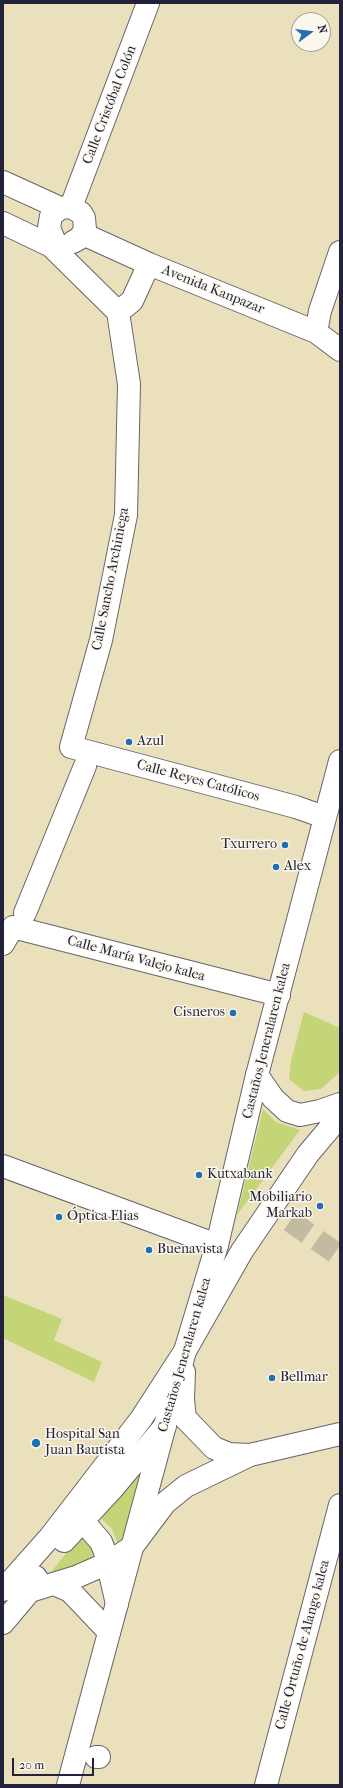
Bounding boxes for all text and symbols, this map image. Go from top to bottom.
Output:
north arrow [291,12,331,52]
text: N [315,23,329,35]
street label: Calle Cristóbal Colón [80,43,140,167]
street label: Avenida Kanpazar [159,262,267,318]
street label: Calle Sancho Archiniega [89,506,133,652]
place label: Azul [137,734,164,750]
marker: Azul [124,737,134,747]
street label: Calle Reyes Católicos [135,756,261,806]
place label: Txurrero [221,837,277,853]
marker: Txurrero [280,840,290,850]
place label: Alex [284,859,311,875]
marker: Alex [271,862,281,872]
street label: Calle María Valejo kalea [65,932,207,986]
street label: Castaños Jeneralaren kalea [239,961,295,1121]
place label: Cisneros [173,1005,225,1021]
marker: Cisneros [228,1008,238,1018]
place label: Kutxabank [207,1167,273,1183]
marker: Kutxabank [194,1170,204,1180]
place label: Mobiliario Markab [249,1190,312,1222]
marker: Mobiliario Markab [315,1201,325,1211]
place label: Óptica Elias [67,1209,139,1225]
marker: Óptica Elias [54,1212,64,1222]
place label: Buenavista [157,1242,223,1258]
marker: Buenavista [144,1245,154,1255]
street label: Castaños Jeneralaren kalea [155,1276,215,1434]
place label: Bellmar [280,1370,328,1386]
marker: Bellmar [267,1373,277,1383]
place label: Hospital San Juan Bautista [45,1427,125,1460]
marker: Hospital San Juan Bautista [30,1437,42,1449]
street label: Calle Ortuño de Alango kalea [272,1558,334,1732]
scale bar [14,1750,96,1776]
text: 20 m [19,1758,44,1772]

